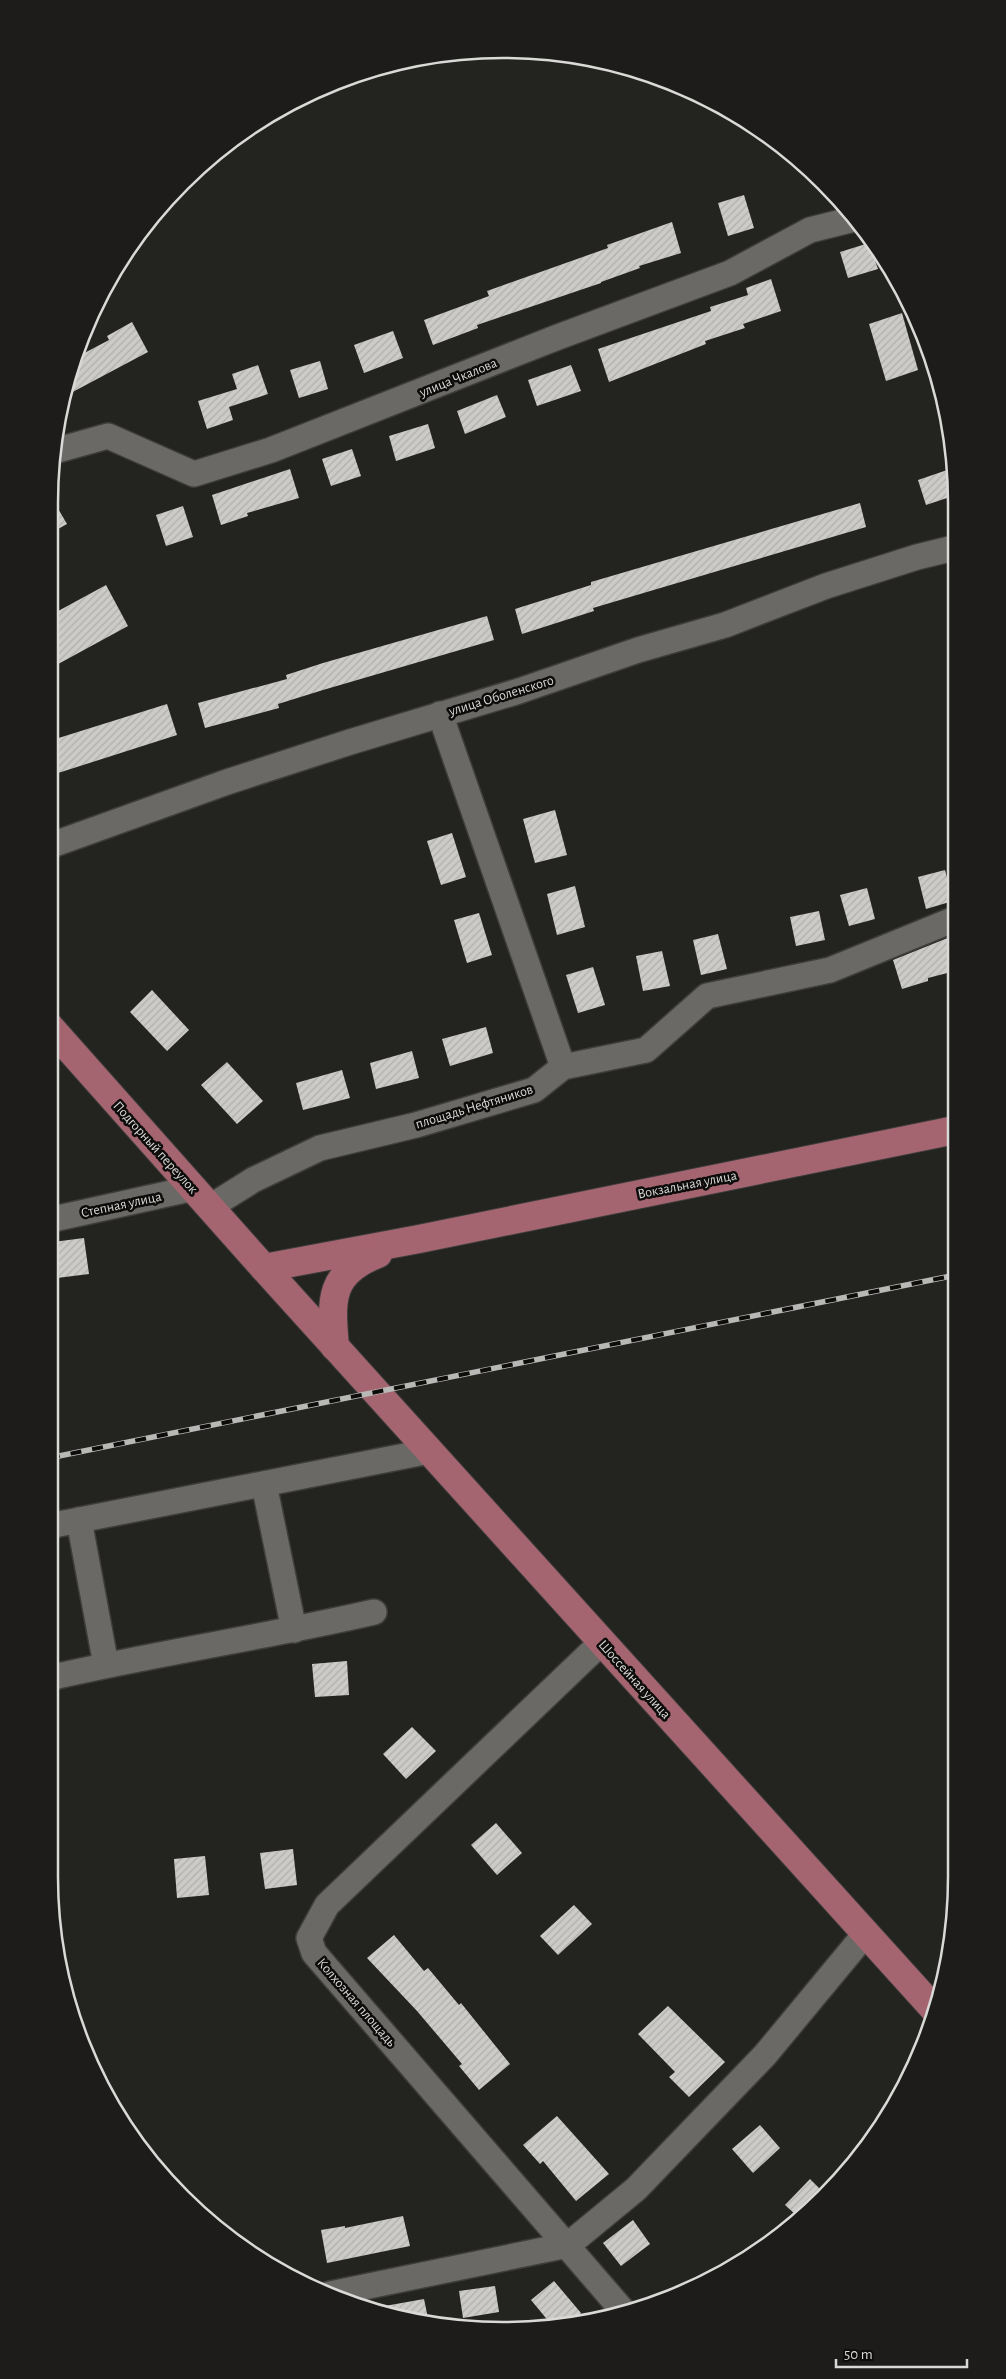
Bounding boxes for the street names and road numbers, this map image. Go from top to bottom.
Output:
street label: улица Чкалова [417,356,500,400]
street label: улица Оболенского [446,673,556,719]
street label: площадь Нефтяников [414,1082,535,1131]
street label: Подгорный переулок [110,1099,201,1197]
street label: Вокзальная улица [636,1168,739,1201]
street label: Степная улица [80,1189,163,1220]
street label: Шоссейная улица [595,1638,673,1722]
street label: Колхозная площадь [314,1956,398,2049]

